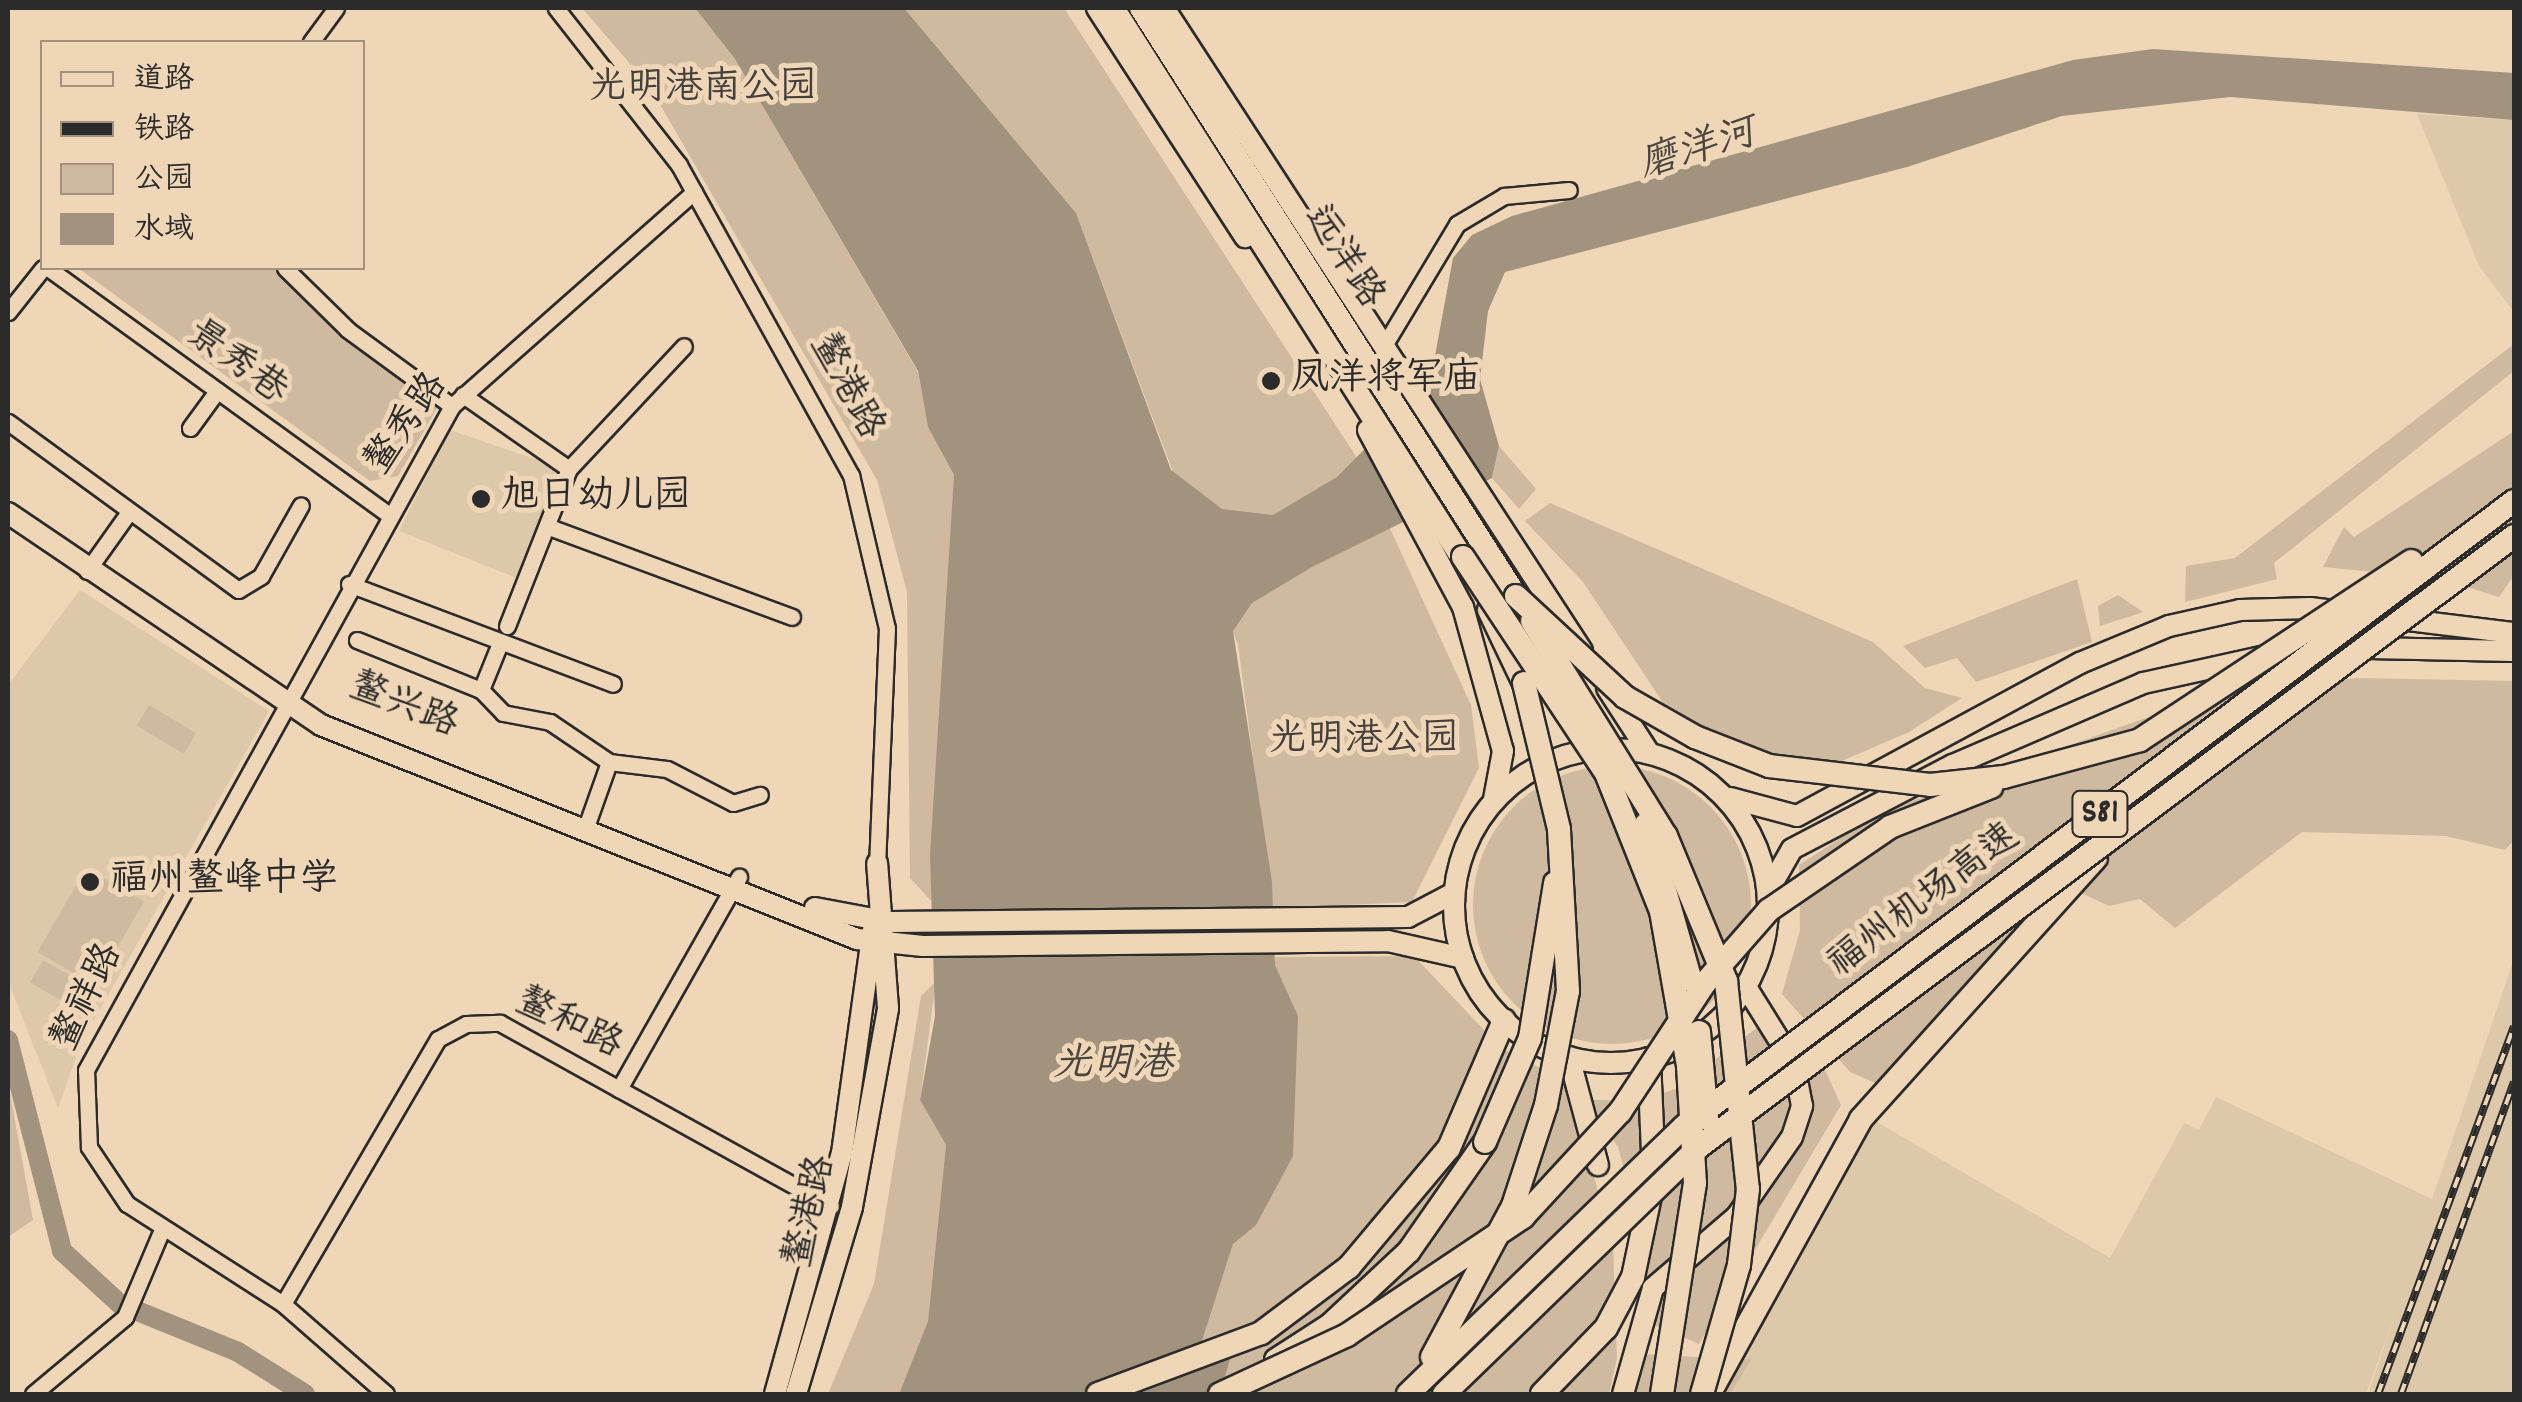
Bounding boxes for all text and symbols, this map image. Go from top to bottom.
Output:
legend [40,40,365,270]
text: 道路 [134,60,194,103]
park label: 光明港南公园 [589,67,817,113]
text: 铁路 [134,110,194,153]
water label: 磨洋河 [1634,112,1762,192]
text: 公园 [134,160,194,203]
street label: 远洋路 [1292,198,1392,318]
text: 水域 [134,210,194,253]
street label: 景秀巷 [176,312,296,416]
street label: 鳌港路 [798,326,892,448]
place label: 凤洋将军庙 [1291,358,1481,404]
street label: 鳌秀路 [357,365,459,485]
marker: 凤洋将军庙 [1260,370,1282,392]
place label: 旭日幼儿园 [501,476,691,522]
marker: 旭日幼儿园 [470,488,492,510]
street label: 鳌兴路 [342,665,464,749]
park label: 光明港公园 [1269,719,1459,765]
road number: S81 [2070,784,2130,844]
street label: 福州机场高速 [1820,815,2030,989]
place label: 福州鳌峰中学 [110,859,338,905]
marker: 福州鳌峰中学 [79,871,101,893]
street label: 鳌祥路 [44,937,134,1059]
street label: 鳌和路 [507,980,629,1070]
water label: 光明港 [1053,1043,1173,1091]
street label: 鳌港路 [777,1151,847,1273]

